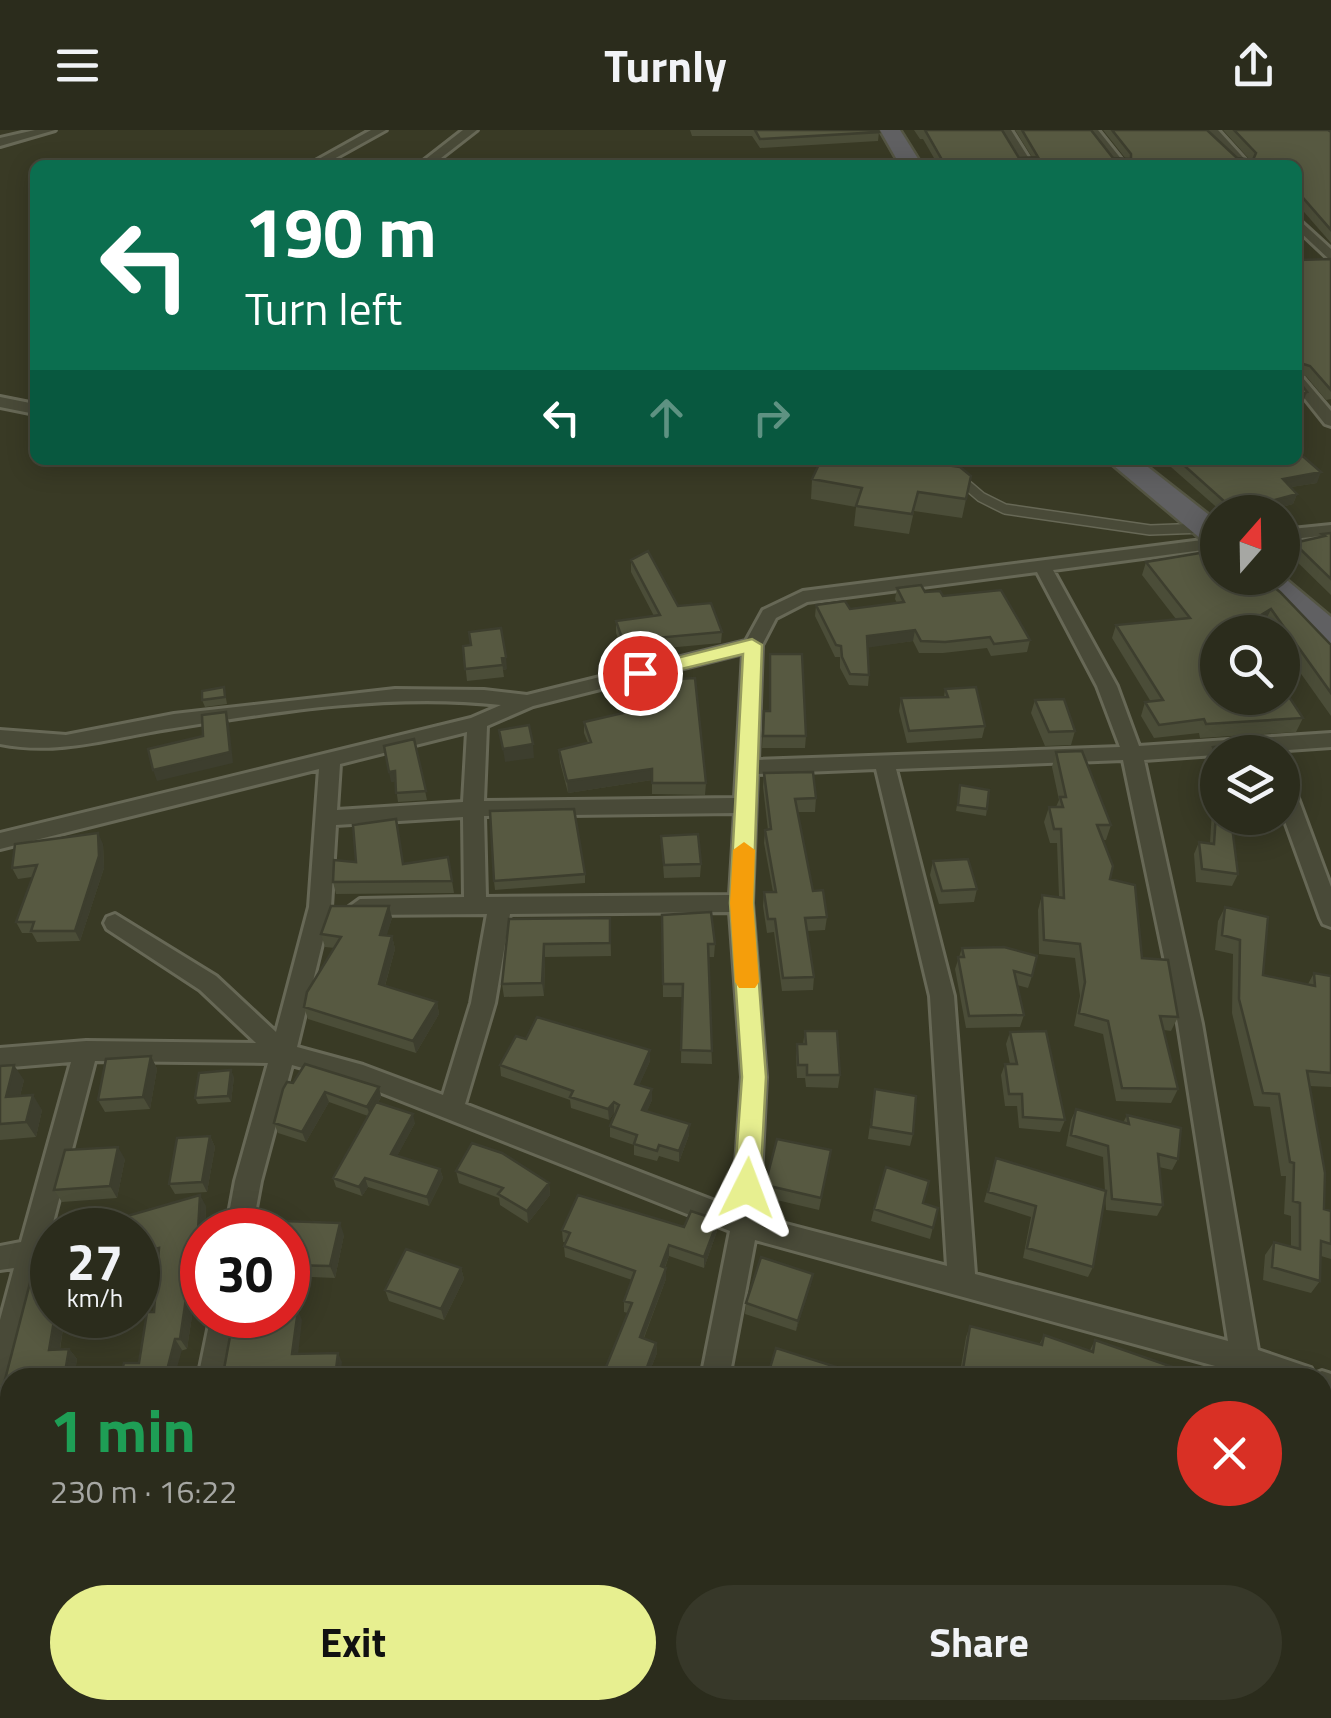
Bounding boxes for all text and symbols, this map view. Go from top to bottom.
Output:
text: Turnly [604,31,727,99]
icon: menu [50,38,105,93]
icon: share [1226,38,1281,93]
text: 190 m [245,178,437,284]
icon: left [80,200,210,330]
text: Turn left [245,274,402,342]
icon: left [534,390,589,445]
icon: ahead [639,390,694,445]
icon: right [744,390,799,445]
north arrow [1200,495,1300,595]
map controls [1200,495,1300,835]
button: search [1200,615,1300,715]
pin [598,631,683,716]
icon: arrive [613,646,668,701]
button: layers [1200,735,1300,835]
position arrow [695,1136,799,1240]
speed limit sign: 30 [180,1208,310,1338]
text: 27 [67,1223,123,1299]
text: km/h [67,1279,123,1317]
text: 1 min [50,1384,196,1475]
button: close [1177,1401,1282,1506]
text: 230 m · 16:22 [50,1467,237,1515]
button: Exit [50,1585,656,1700]
button: Share [676,1585,1282,1700]

